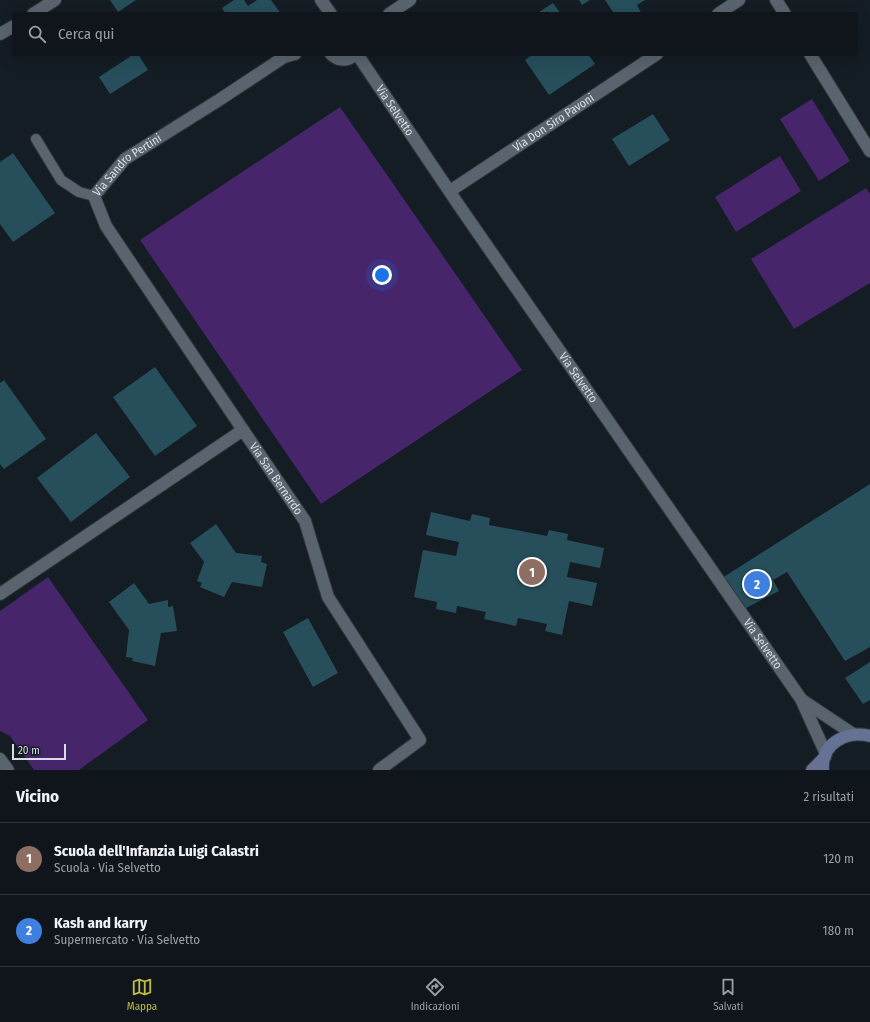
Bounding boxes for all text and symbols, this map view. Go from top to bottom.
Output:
search box [12,12,858,56]
icon: search [26,23,48,45]
text: Cerca qui [58,25,114,43]
street label: Via Selvetto [373,82,417,138]
street label: Via Don Siro Pavoni [510,91,597,155]
street label: Via Sandro Pertini [90,131,164,199]
your location [372,265,392,285]
street label: Via Selvetto [556,350,601,405]
street label: Via San Bernardo [247,440,306,517]
pin: 1 [519,557,545,587]
pin: 2 [744,569,770,599]
street label: Via Selvetto [741,616,785,672]
scale bar [12,742,66,761]
text: 20 m [18,744,40,757]
text: Vicino [16,786,59,807]
text: 2 risultati [804,789,854,804]
text: Scuola dell'Infanzia Luigi Calastri [54,842,259,860]
text: 1 [26,851,32,866]
text: 120 m [823,851,854,866]
text: Scuola · Via Selvetto [54,860,161,875]
text: Kash and karry [54,914,147,932]
text: 2 [26,923,32,938]
text: 180 m [823,923,854,938]
text: Supermercato · Via Selvetto [54,932,200,947]
tab: Mappa [127,976,157,1013]
tab: Indicazioni [411,976,459,1013]
tab: Salvati [713,976,743,1013]

